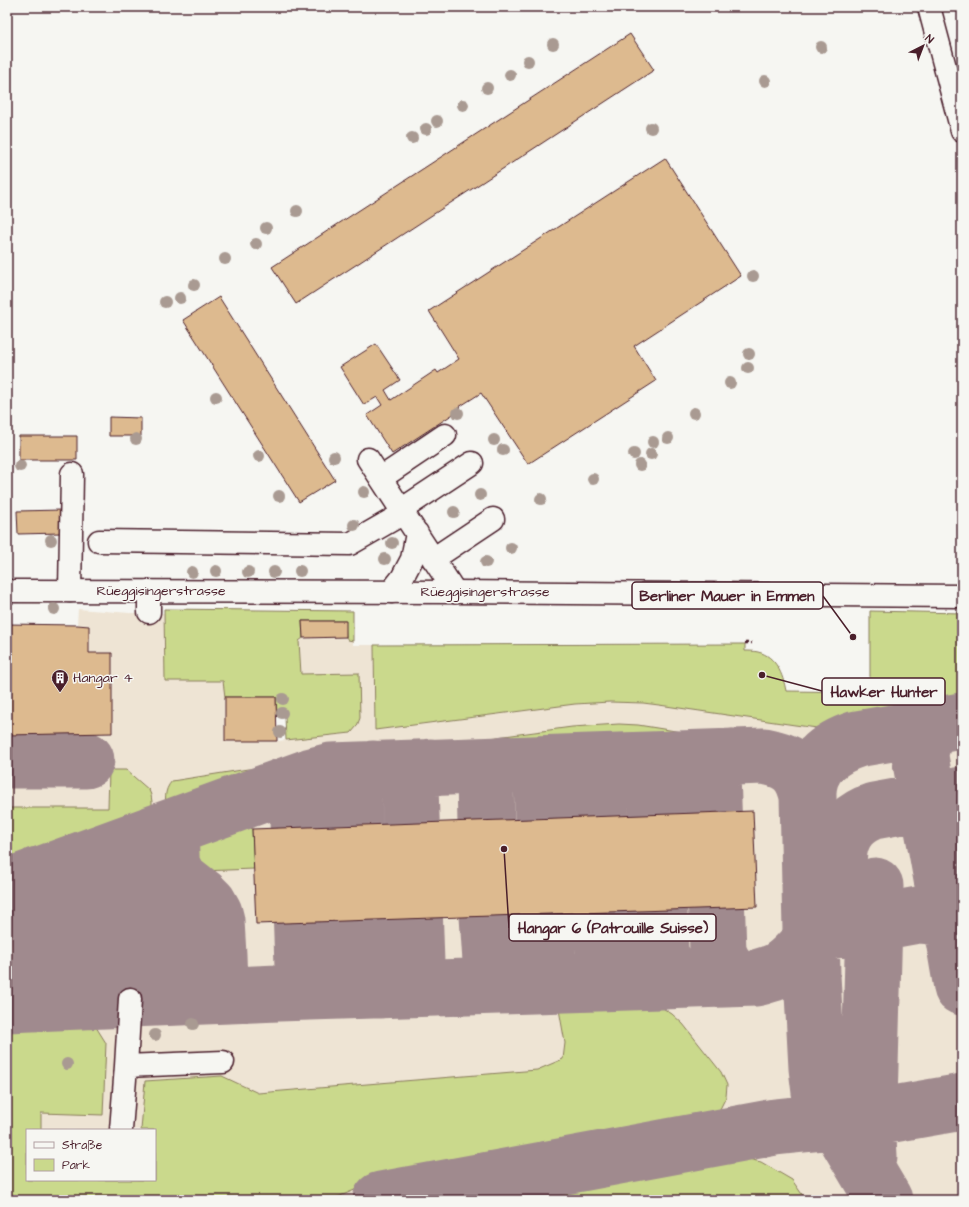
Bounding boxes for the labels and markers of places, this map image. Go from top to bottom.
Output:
callout: Berliner Mauer in Emmen [632,582,823,609]
building icon: Hangar 4 [50,668,70,693]
place label: Hangar 4 [73,668,133,688]
callout: Hawker Hunter [822,678,945,705]
callout: Hangar 6 (Patrouille Suisse) [509,914,716,941]

